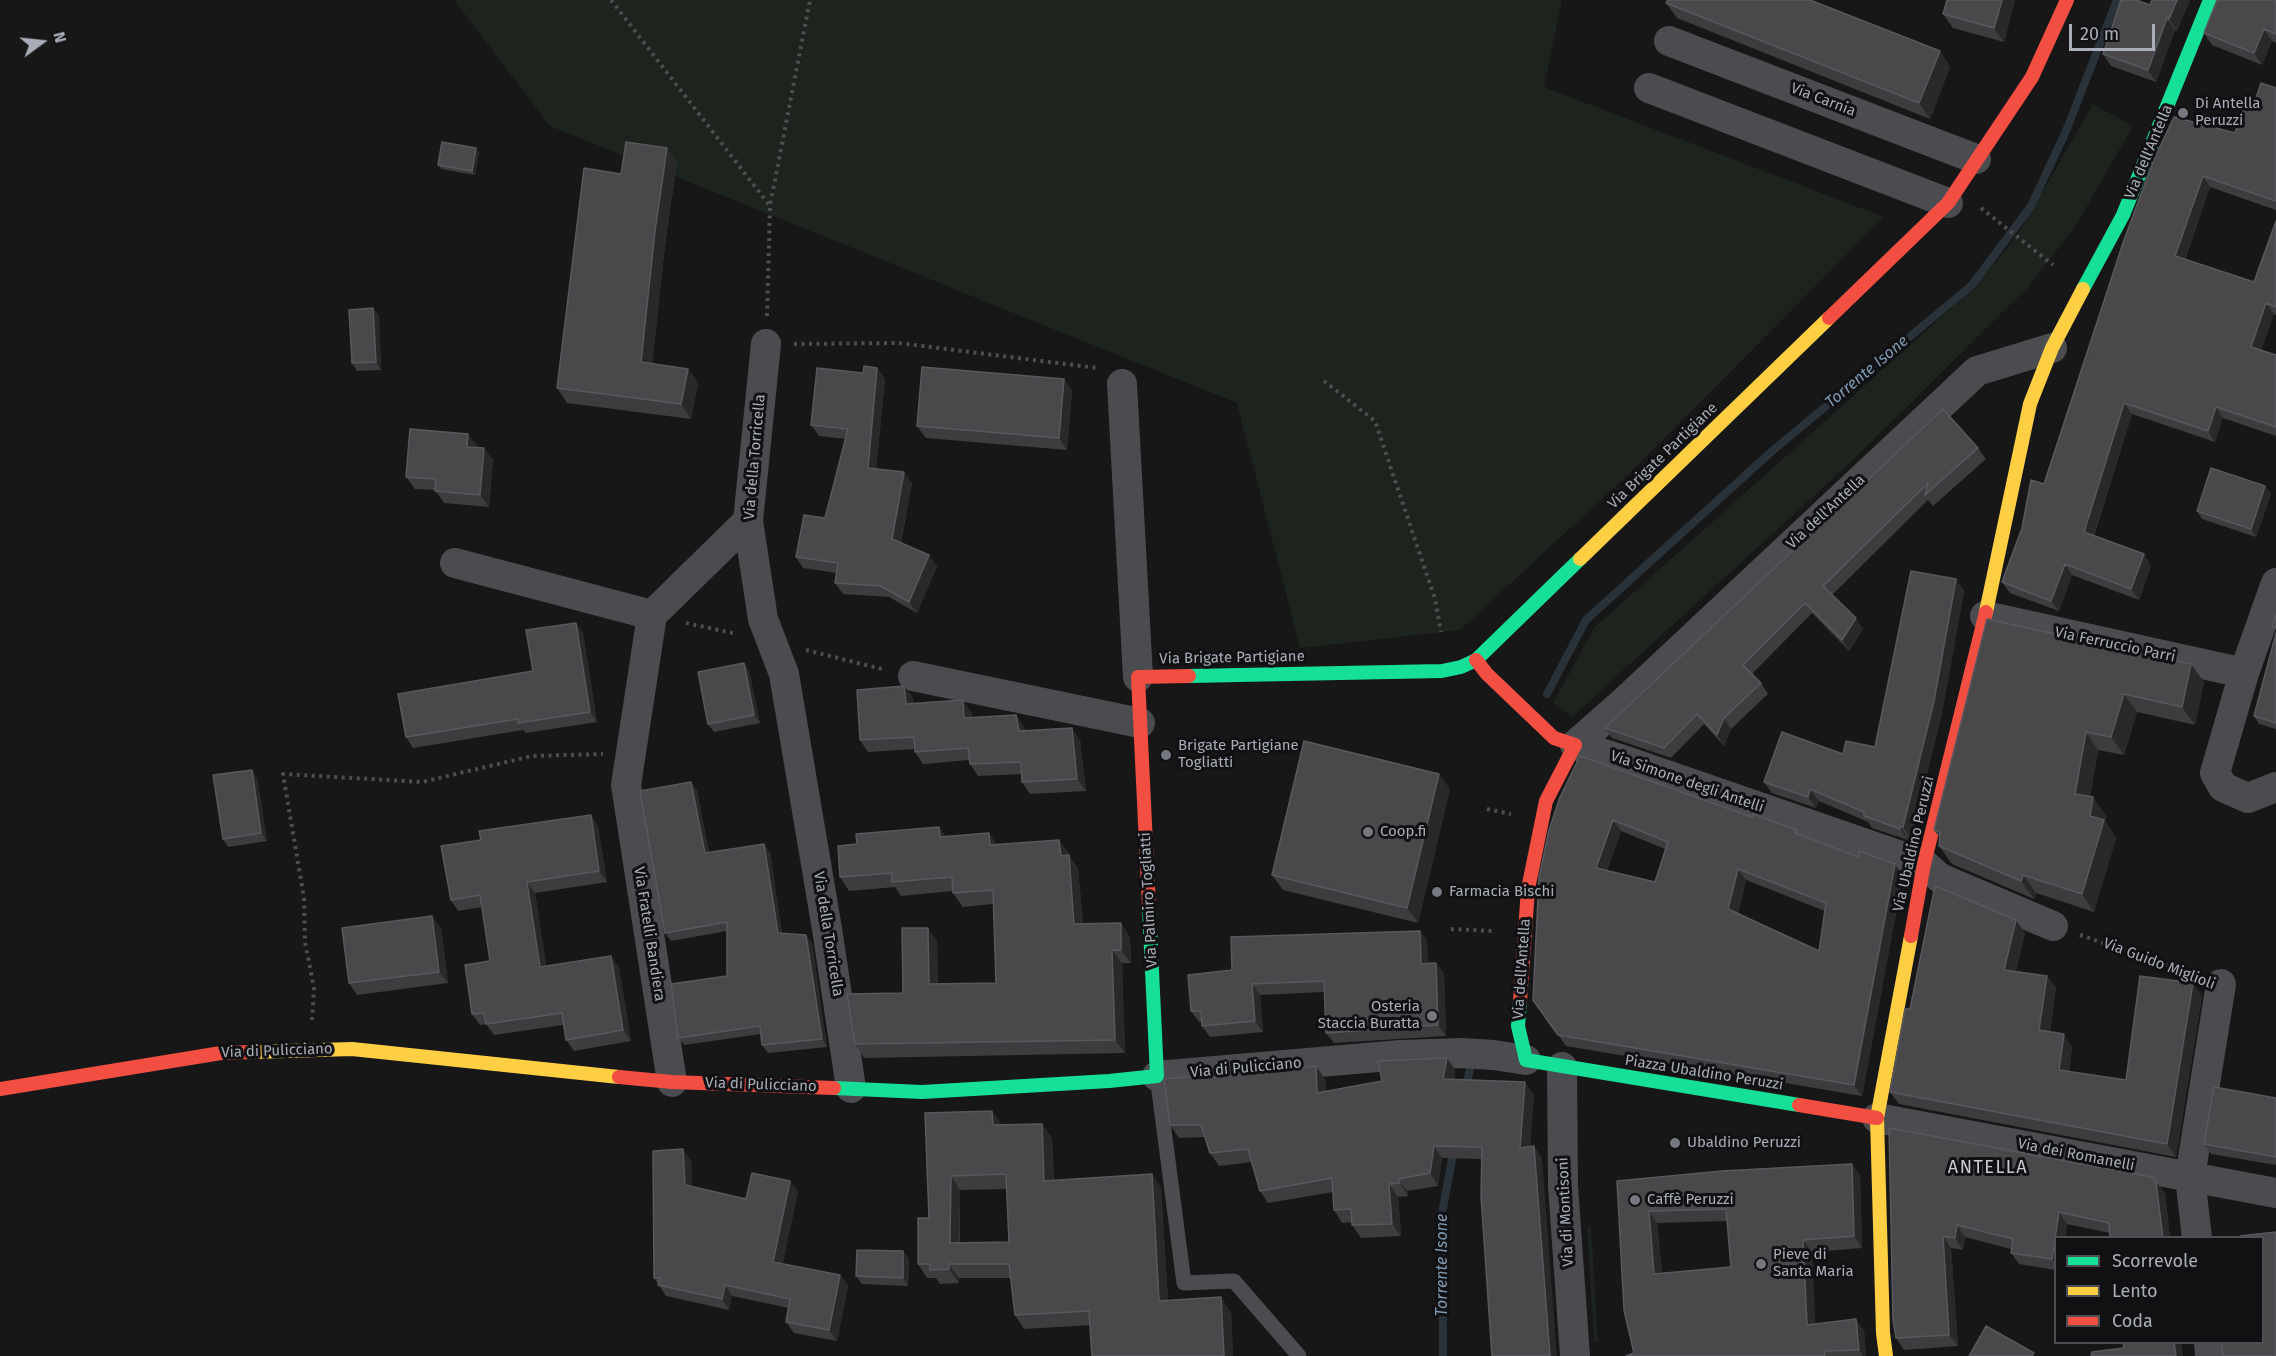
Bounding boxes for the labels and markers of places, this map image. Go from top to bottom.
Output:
place label: Di Antella Peruzzi [2195,95,2260,130]
marker: Di Antella Peruzzi [2176,106,2190,120]
place label: Brigate Partigiane Togliatti [1178,737,1299,772]
marker: Brigate Partigiane Togliatti [1159,748,1173,762]
place label: Coop.fi [1380,823,1426,841]
marker: Coop.fi [1361,825,1375,839]
place label: Farmacia Bischi [1449,883,1555,901]
marker: Farmacia Bischi [1430,885,1444,899]
place label: Osteria Staccia Buratta [1318,998,1420,1033]
marker: Osteria Staccia Buratta [1425,1009,1439,1023]
place label: Ubaldino Peruzzi [1687,1134,1801,1152]
marker: Ubaldino Peruzzi [1668,1136,1682,1150]
place label: Caffè Peruzzi [1647,1191,1734,1209]
marker: Caffè Peruzzi [1628,1193,1642,1207]
place label: Pieve di Santa Maria [1773,1246,1854,1281]
marker: Pieve di Santa Maria [1754,1257,1768,1271]

